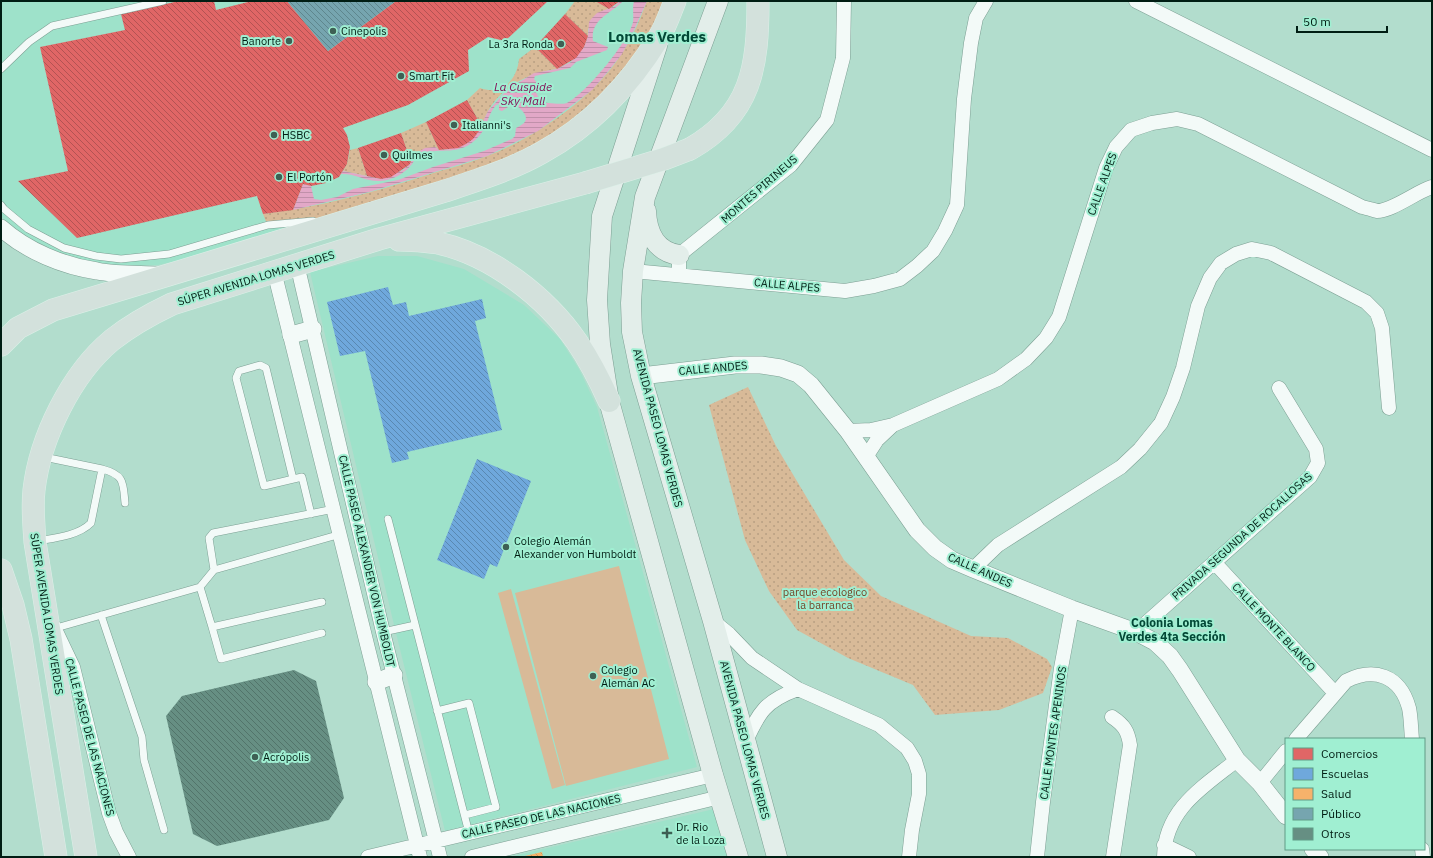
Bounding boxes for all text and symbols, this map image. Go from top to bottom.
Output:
scale bar [1297,8,1387,34]
text: 50 m [1303,14,1331,29]
place label: Cinepolis [341,24,387,38]
marker: Cinepolis [328,26,338,36]
district label: Lomas Verdes [608,27,706,46]
place label: Banorte [242,34,281,48]
marker: Banorte [284,36,294,46]
place label: La 3ra Ronda [488,37,553,51]
marker: La 3ra Ronda [556,39,566,49]
place label: Smart Fit [409,69,454,83]
marker: Smart Fit [396,71,406,81]
water label: La Cuspide Sky Mall [494,79,552,108]
place label: Italianni's [462,118,511,132]
marker: Italianni's [449,120,459,130]
place label: HSBC [282,128,310,142]
marker: HSBC [269,130,279,140]
place label: Quilmes [392,148,433,162]
marker: Quilmes [379,150,389,160]
street label: CALLE ALPES [1084,151,1120,217]
street label: MONTES PIRINEUS [718,152,800,226]
place label: El Portón [287,170,332,184]
marker: El Portón [274,172,284,182]
street label: SÚPER AVENIDA LOMAS VERDES [176,247,336,309]
street label: CALLE ALPES [754,275,820,295]
street label: AVENIDA PASEO LOMAS VERDES [630,347,686,509]
street label: CALLE ANDES [678,358,748,378]
street label: CALLE PASEO ALEXANDER VON HUMBOLDT [336,454,398,669]
street label: PRIVADA SEGUNDA DE ROCALLOSAS [1169,469,1315,603]
street label: SÚPER AVENIDA LOMAS VERDES [27,532,67,696]
place label: Colegio Alemán Alexander von Humboldt [514,534,637,561]
marker: Colegio Alemán Alexander von Humboldt [501,542,511,552]
street label: CALLE ANDES [946,550,1014,590]
street label: CALLE MONTE BLANCO [1229,580,1319,674]
park label: parque ecologico la barranca [783,585,867,612]
district label: Colonia Lomas Verdes 4ta Sección [1118,615,1226,644]
street label: CALLE PASEO DE LAS NACIONES [62,657,118,817]
street label: AVENIDA PASEO LOMAS VERDES [717,659,773,821]
place label: Colegio Alemán AC [601,663,655,690]
street label: CALLE MONTES APENINOS [1037,665,1069,801]
marker: Colegio Alemán AC [588,671,598,681]
legend [1285,738,1425,850]
text: Comercios [1321,746,1378,761]
place label: Acrópolis [263,750,309,764]
marker: Acrópolis [250,752,260,762]
text: Escuelas [1321,766,1369,781]
text: Salud [1321,786,1351,801]
street label: CALLE PASEO DE LAS NACIONES [460,791,622,841]
text: Público [1321,806,1361,821]
place label: Dr. Rio de la Loza [676,820,725,847]
text: Otros [1321,826,1351,841]
marker: Dr. Rio de la Loza [661,827,673,839]

